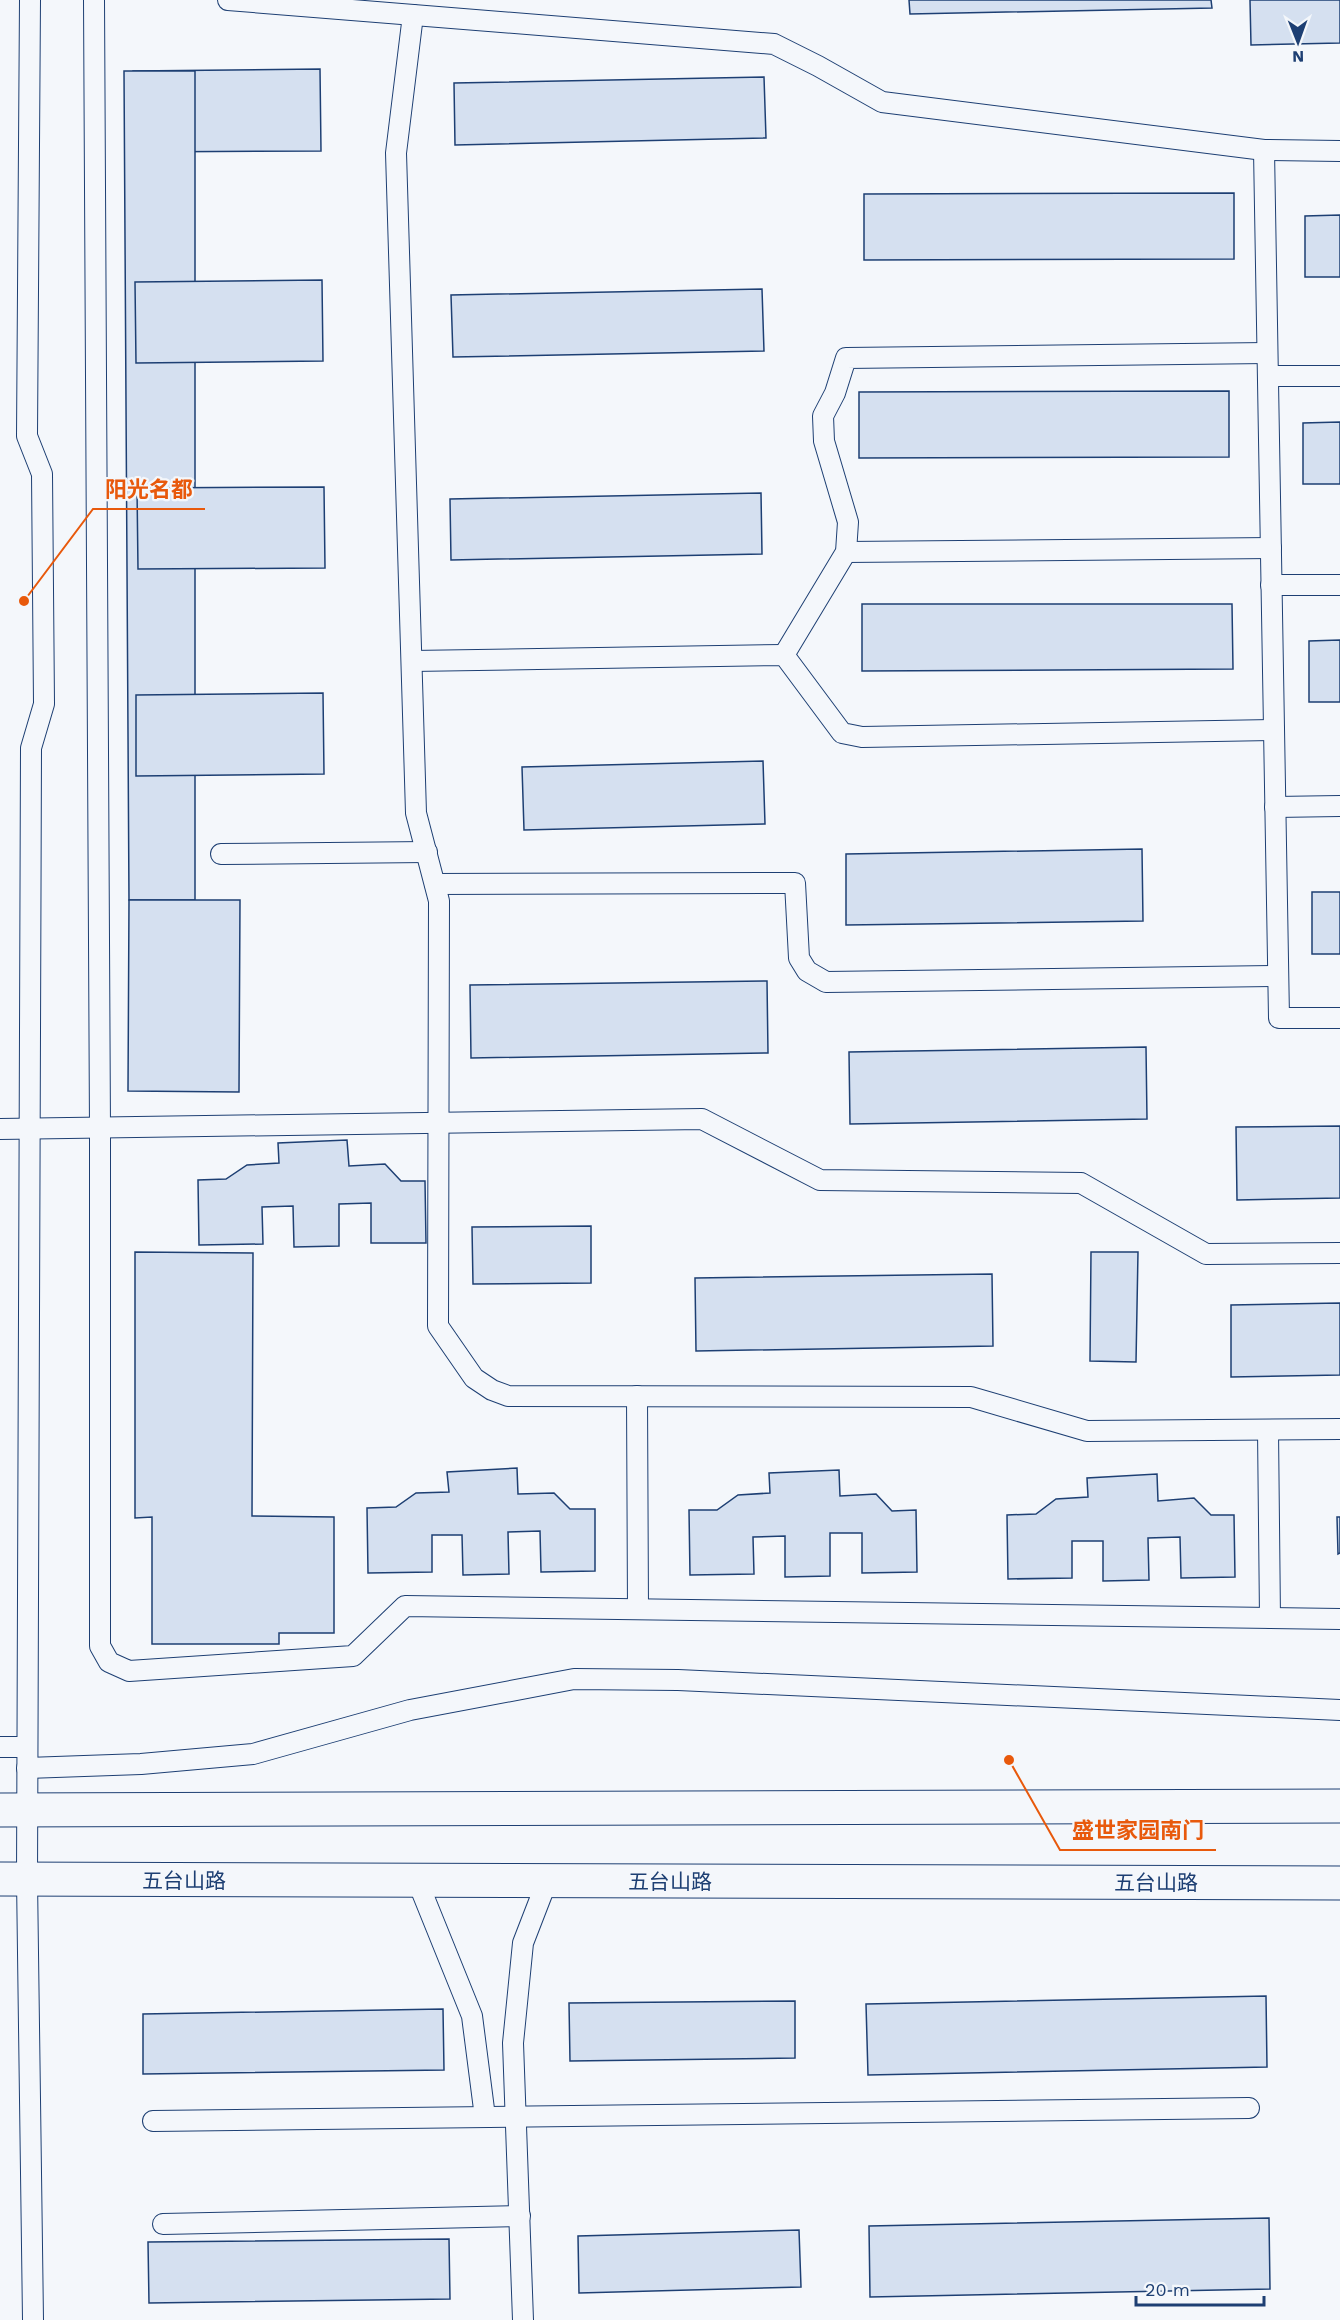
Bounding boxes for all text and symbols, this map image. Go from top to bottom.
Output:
north arrow [1268,12,1328,72]
text: N [1292,47,1304,66]
callout: 阳光名都 [93,469,205,509]
text: 阳光名都 [105,477,193,502]
callout: 盛世家园南门 [1060,1810,1216,1850]
text: 盛世家园南门 [1072,1818,1204,1843]
street label: 五台山路 [142,1868,226,1893]
street label: 五台山路 [628,1869,712,1894]
street label: 五台山路 [1114,1870,1198,1895]
scale bar [1136,2269,1264,2307]
text: 20 m [1145,2279,1190,2300]

